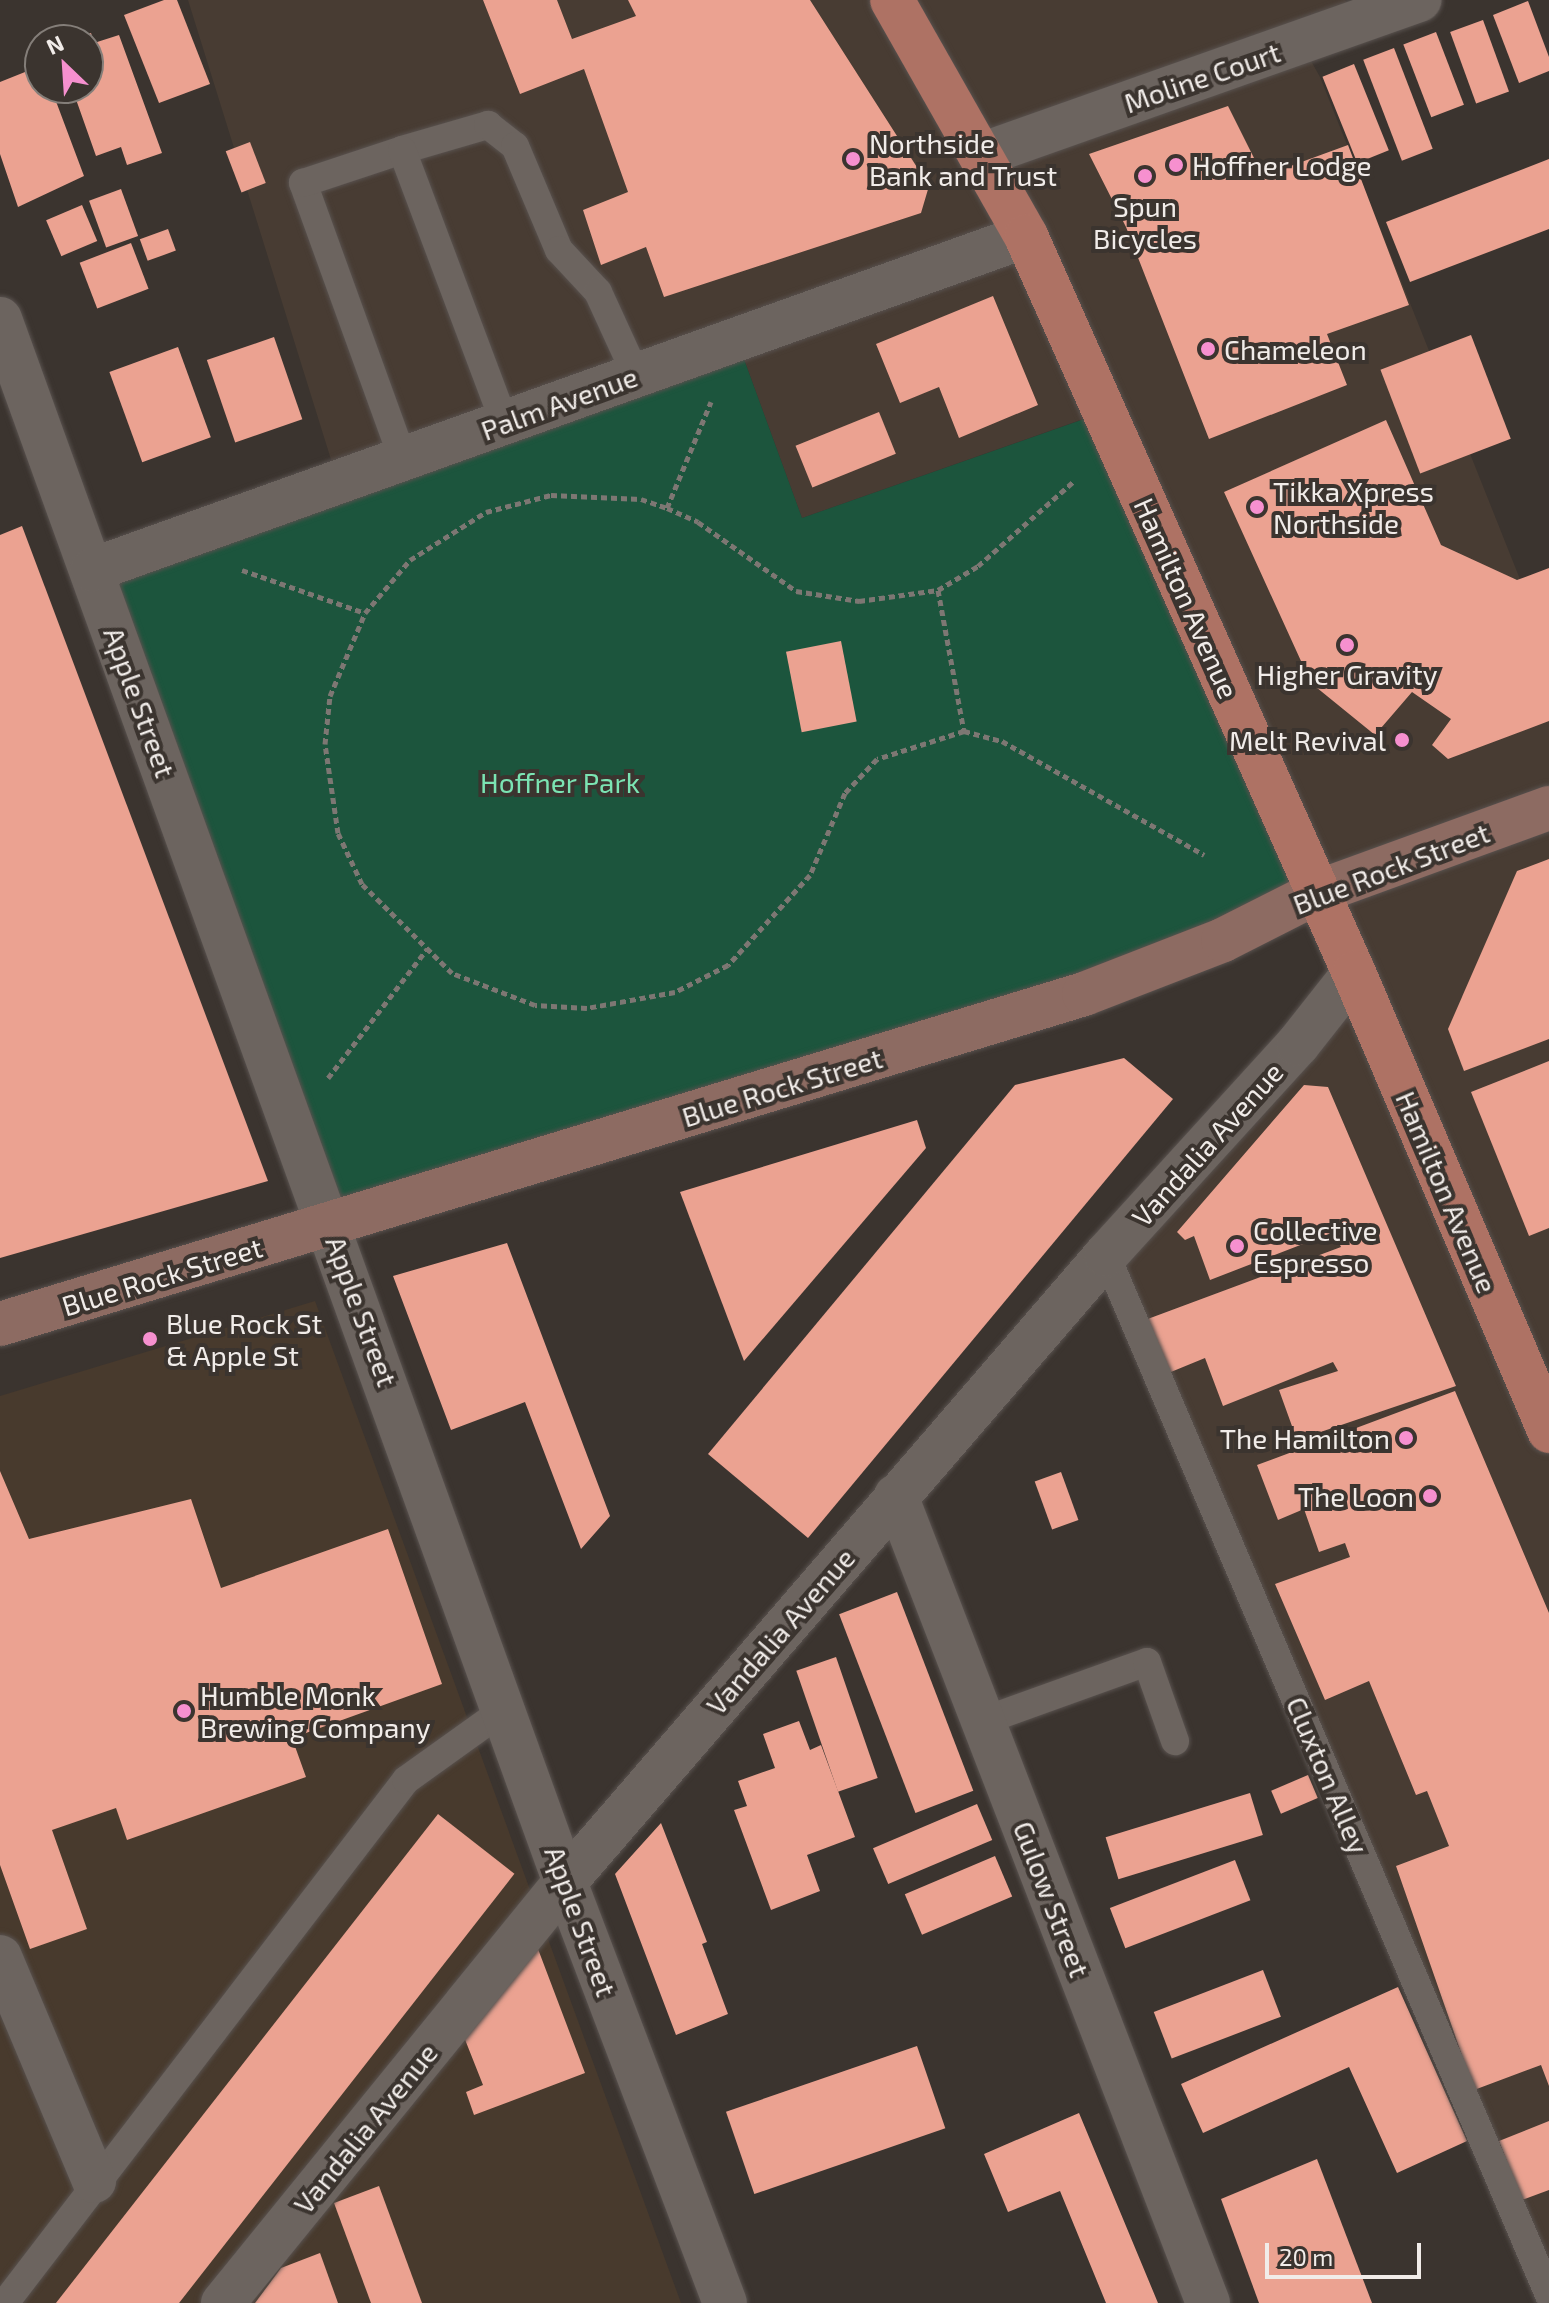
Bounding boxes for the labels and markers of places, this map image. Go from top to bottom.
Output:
place label: Northside Bank and Trust [869,126,1058,192]
place label: Hoffner Lodge [1192,148,1372,182]
marker: Northside Bank and Trust [844,150,862,168]
marker: Hoffner Lodge [1167,156,1185,174]
marker: Spun Bicycles [1136,167,1154,185]
place label: Spun Bicycles [1093,189,1197,255]
place label: Chameleon [1224,332,1367,366]
marker: Chameleon [1199,340,1217,358]
place label: Tikka Xpress Northside [1273,474,1434,540]
marker: Tikka Xpress Northside [1248,498,1266,516]
marker: Higher Gravity [1338,636,1356,654]
place label: Higher Gravity [1256,657,1438,691]
place label: Melt Revival [1229,723,1386,757]
marker: Melt Revival [1393,731,1411,749]
place label: Collective Espresso [1253,1213,1378,1279]
marker: Collective Espresso [1228,1237,1246,1255]
place label: Blue Rock St & Apple St [166,1306,322,1372]
marker: Blue Rock St & Apple St [141,1330,159,1348]
place label: The Hamilton [1220,1421,1390,1455]
marker: The Hamilton [1397,1429,1415,1447]
place label: The Loon [1298,1479,1414,1513]
marker: The Loon [1421,1487,1439,1505]
place label: Humble Monk Brewing Company [200,1678,430,1744]
marker: Humble Monk Brewing Company [175,1702,193,1720]

